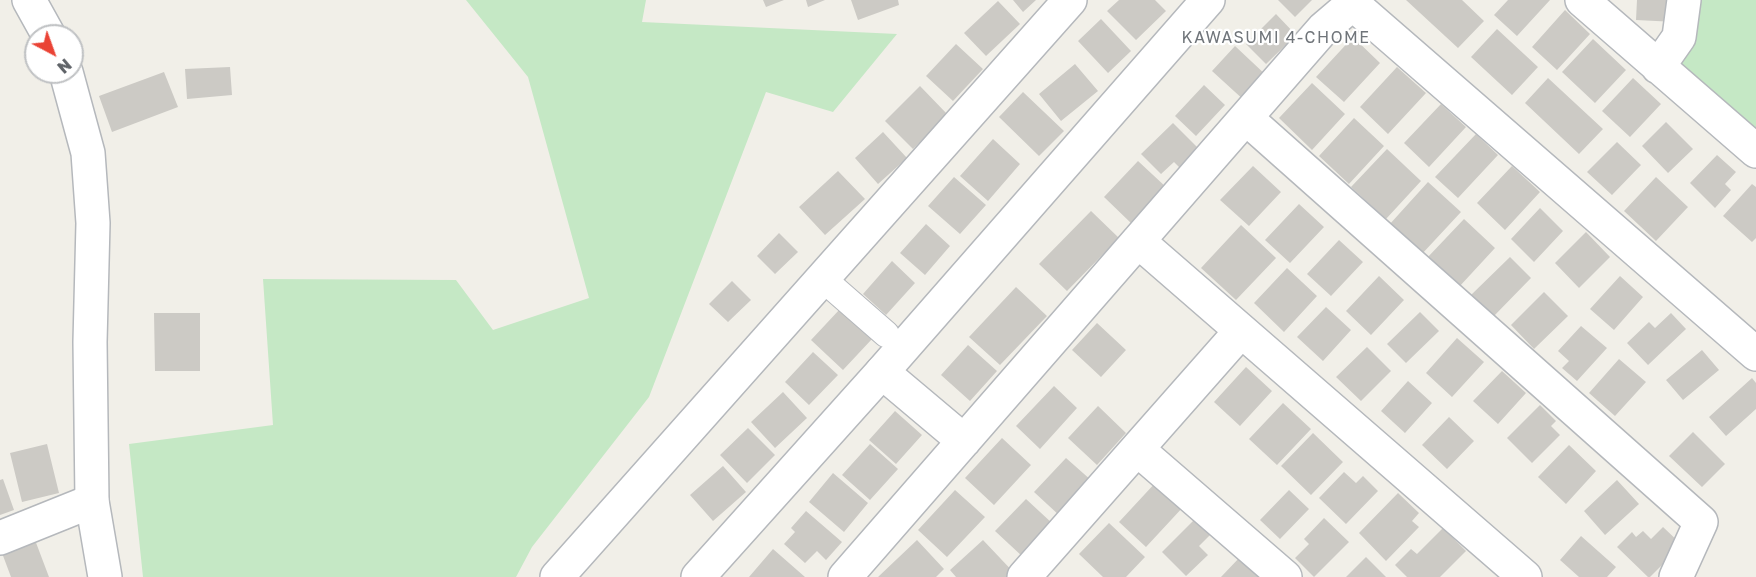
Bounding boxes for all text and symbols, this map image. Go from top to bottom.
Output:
north arrow [24,24,84,84]
district label: KAWASUMI 4-CHOME [1181,28,1371,48]
text: N [53,55,76,78]

